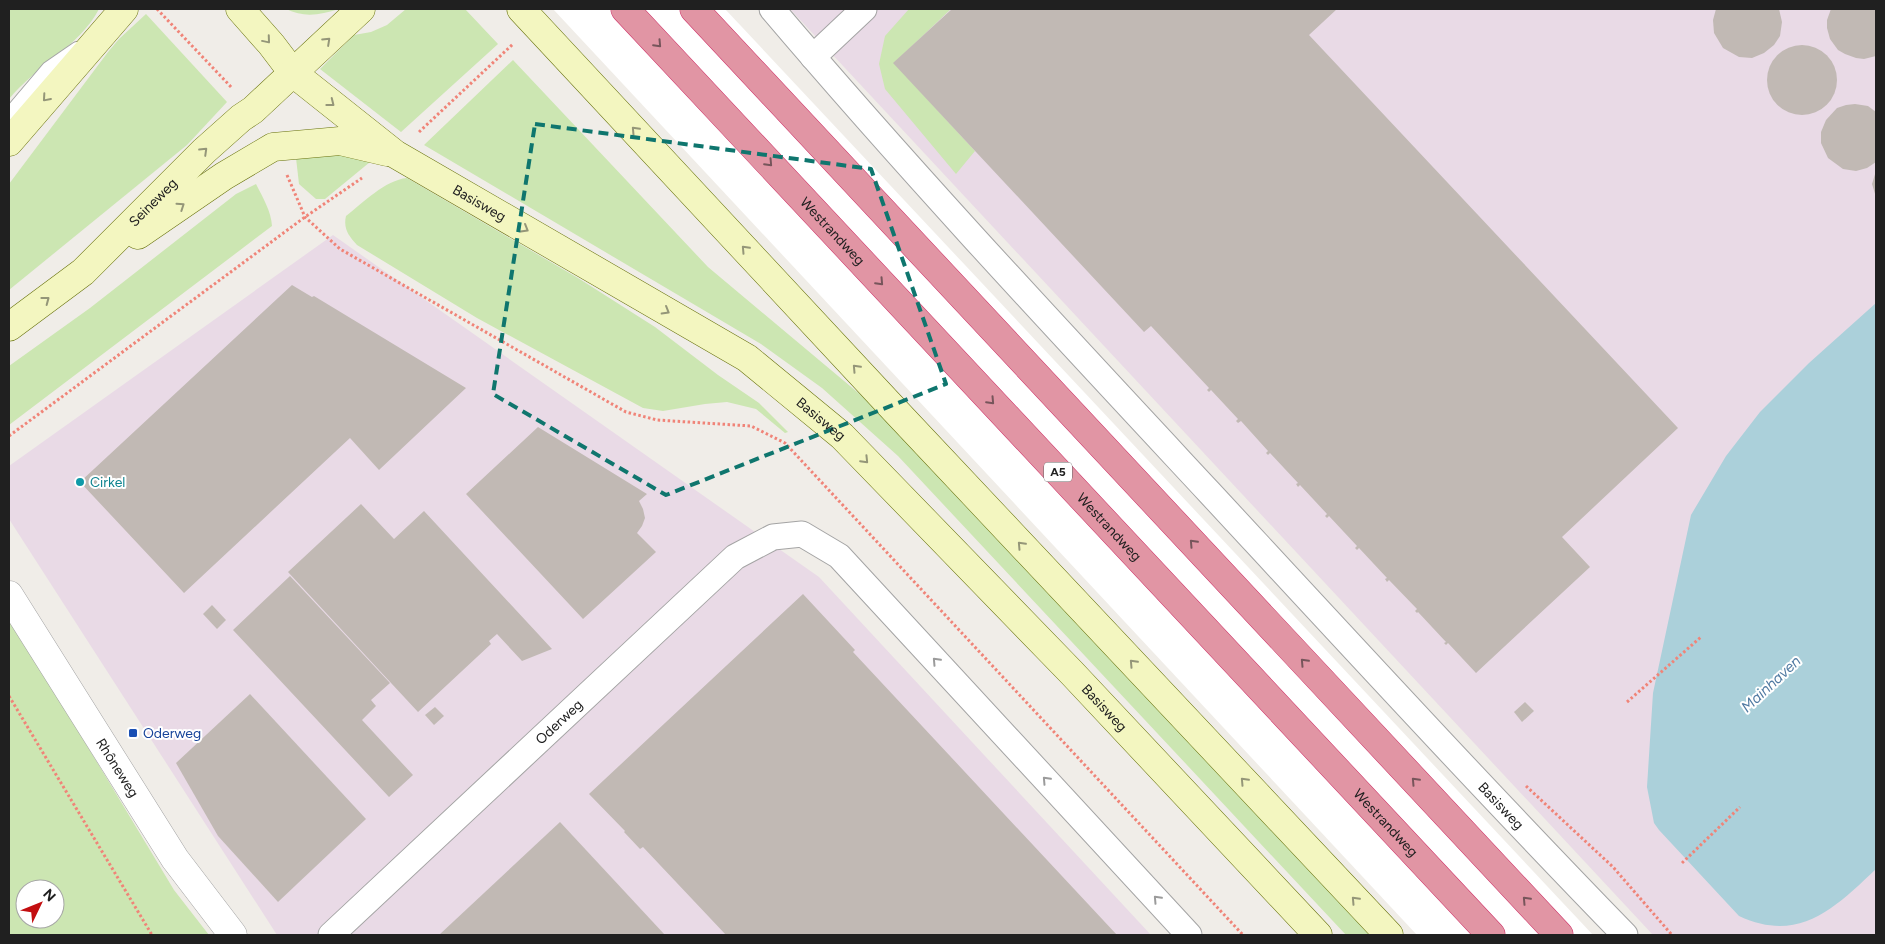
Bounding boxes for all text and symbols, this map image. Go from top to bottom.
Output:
one-way arrow [262,34,270,43]
one-way arrow [321,38,330,47]
one-way arrow [652,39,661,48]
one-way arrow [43,93,52,102]
one-way arrow [325,97,334,105]
one-way arrow [632,126,641,135]
one-way arrow [198,148,207,157]
one-way arrow [763,157,772,166]
street label: Seineweg [125,175,181,230]
street label: Basisweg [450,181,509,225]
street label: Westrandweg [796,194,868,269]
one-way arrow [175,203,185,212]
one-way arrow [520,223,529,233]
one-way arrow [742,245,751,254]
one-way arrow [874,276,883,285]
one-way arrow [40,297,50,306]
one-way arrow [660,305,669,315]
one-way arrow [853,365,862,374]
street label: Basisweg [793,394,849,444]
one-way arrow [985,395,994,404]
one-way arrow [859,454,868,463]
road number: A5 [1044,462,1072,482]
place label: Cirkel [90,474,125,491]
marker: Cirkel [74,476,86,488]
street label: Westrandweg [1073,490,1145,565]
one-way arrow [1190,540,1199,549]
one-way arrow [1018,541,1027,550]
water label: Mainhaven [1738,652,1804,716]
one-way arrow [933,657,942,666]
one-way arrow [1301,659,1310,668]
one-way arrow [1130,660,1139,669]
street label: Basisweg [1078,681,1130,735]
street label: Oderweg [532,696,586,748]
place label: Oderweg [143,725,201,742]
marker: Oderweg [127,727,139,739]
street label: Rhôneweg [92,735,142,801]
one-way arrow [1043,777,1052,786]
one-way arrow [1412,777,1421,786]
one-way arrow [1241,778,1250,787]
street label: Basisweg [1474,779,1527,833]
street label: Westrandweg [1350,785,1421,861]
north arrow [15,879,65,929]
text: N [39,886,59,905]
one-way arrow [1153,896,1162,905]
one-way arrow [1352,896,1361,905]
one-way arrow [1523,896,1532,905]

